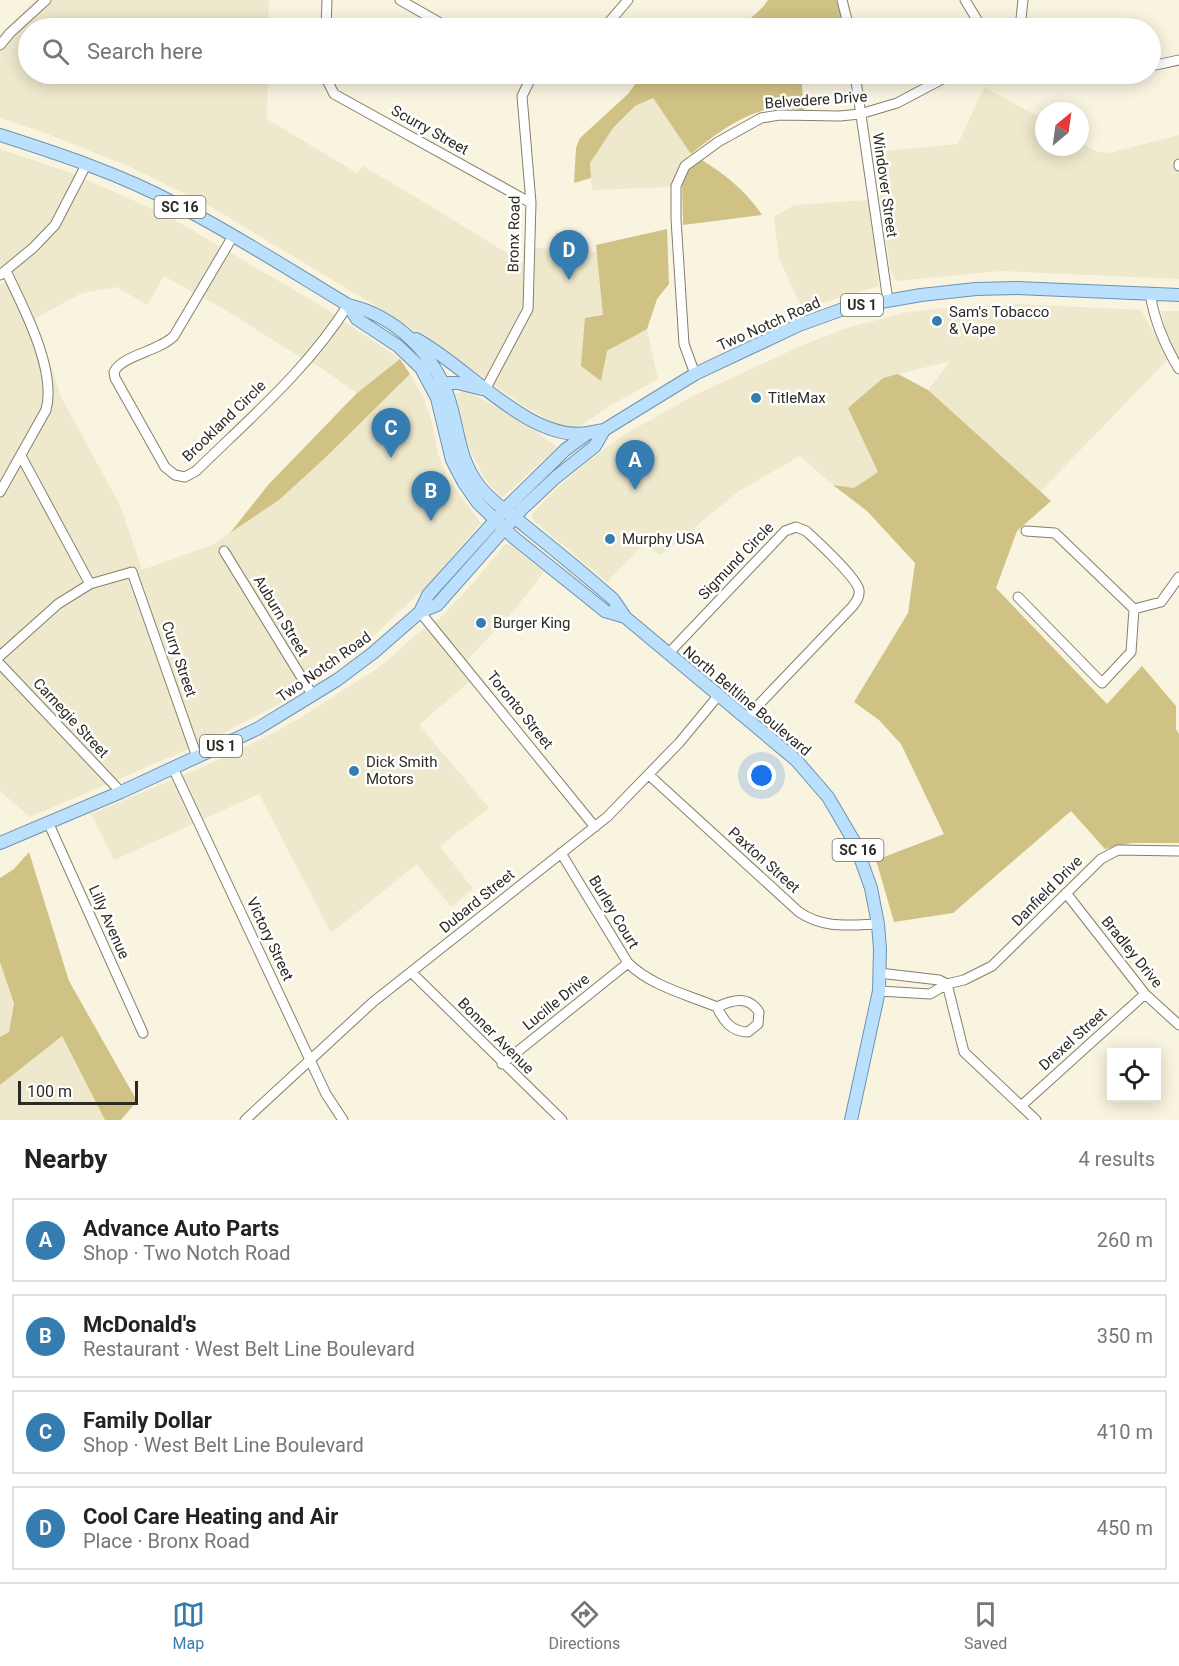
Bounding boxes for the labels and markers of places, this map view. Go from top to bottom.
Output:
pin: D [550,230,588,280]
place label: Sam's Tobacco & Vape [949,303,1049,338]
marker: Sam's Tobacco & Vape [930,314,944,328]
place label: TitleMax [768,389,826,407]
marker: TitleMax [749,391,763,405]
pin: C [372,408,410,458]
pin: A [616,440,654,490]
pin: B [412,472,450,521]
place label: Murphy USA [622,530,705,548]
marker: Murphy USA [603,532,617,546]
place label: Burger King [493,614,571,632]
marker: Burger King [474,616,488,630]
place label: Dick Smith Motors [366,753,438,788]
marker: Dick Smith Motors [347,764,361,778]

